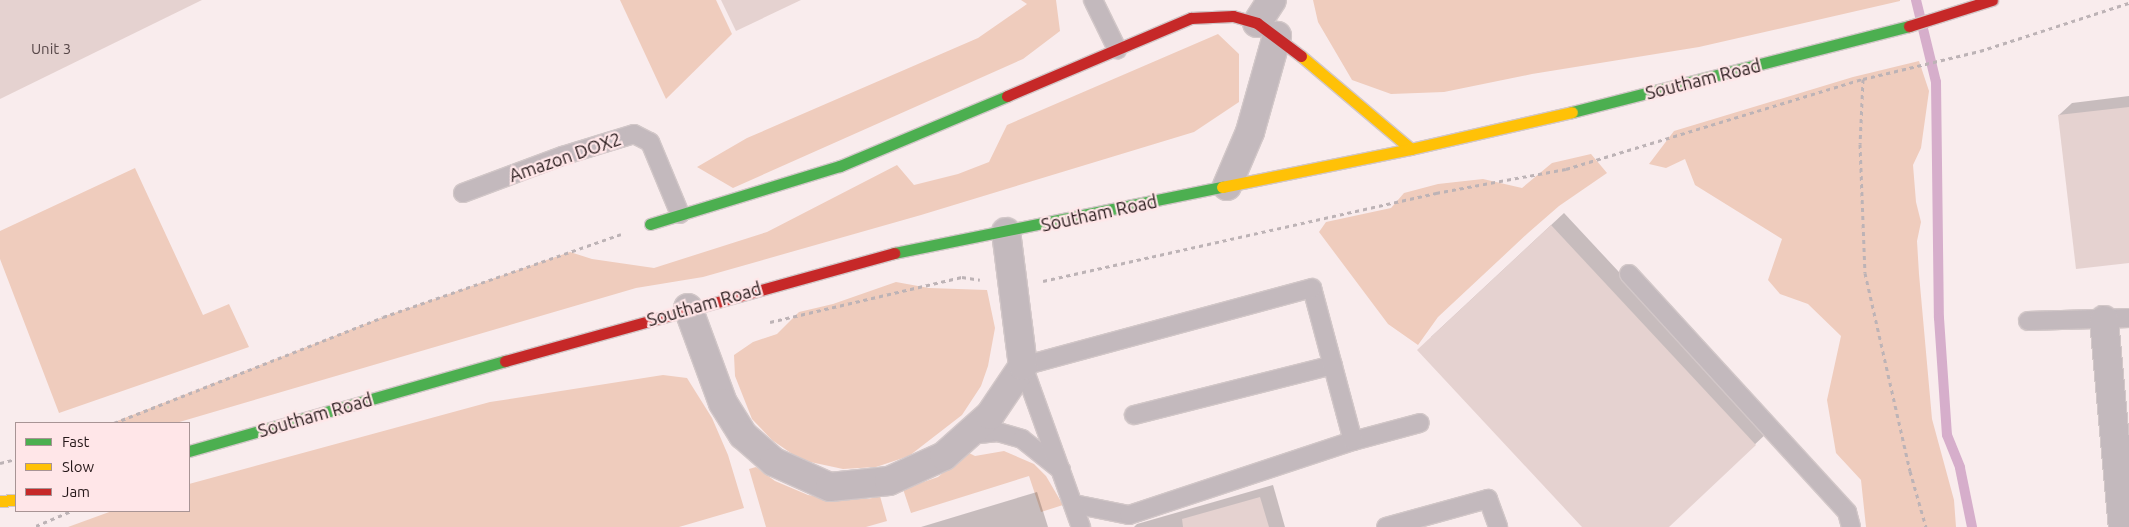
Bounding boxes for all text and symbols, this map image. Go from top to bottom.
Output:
house number: Unit 3 [31,40,71,58]
street label: Southam Road [1643,54,1763,104]
street label: Amazon DOX2 [506,128,624,186]
street label: Southam Road [1039,190,1159,236]
street label: Southam Road [644,277,764,331]
street label: Southam Road [255,388,375,442]
legend [15,422,190,512]
text: Fast [62,433,89,450]
text: Slow [62,458,94,475]
text: Jam [62,483,90,500]

